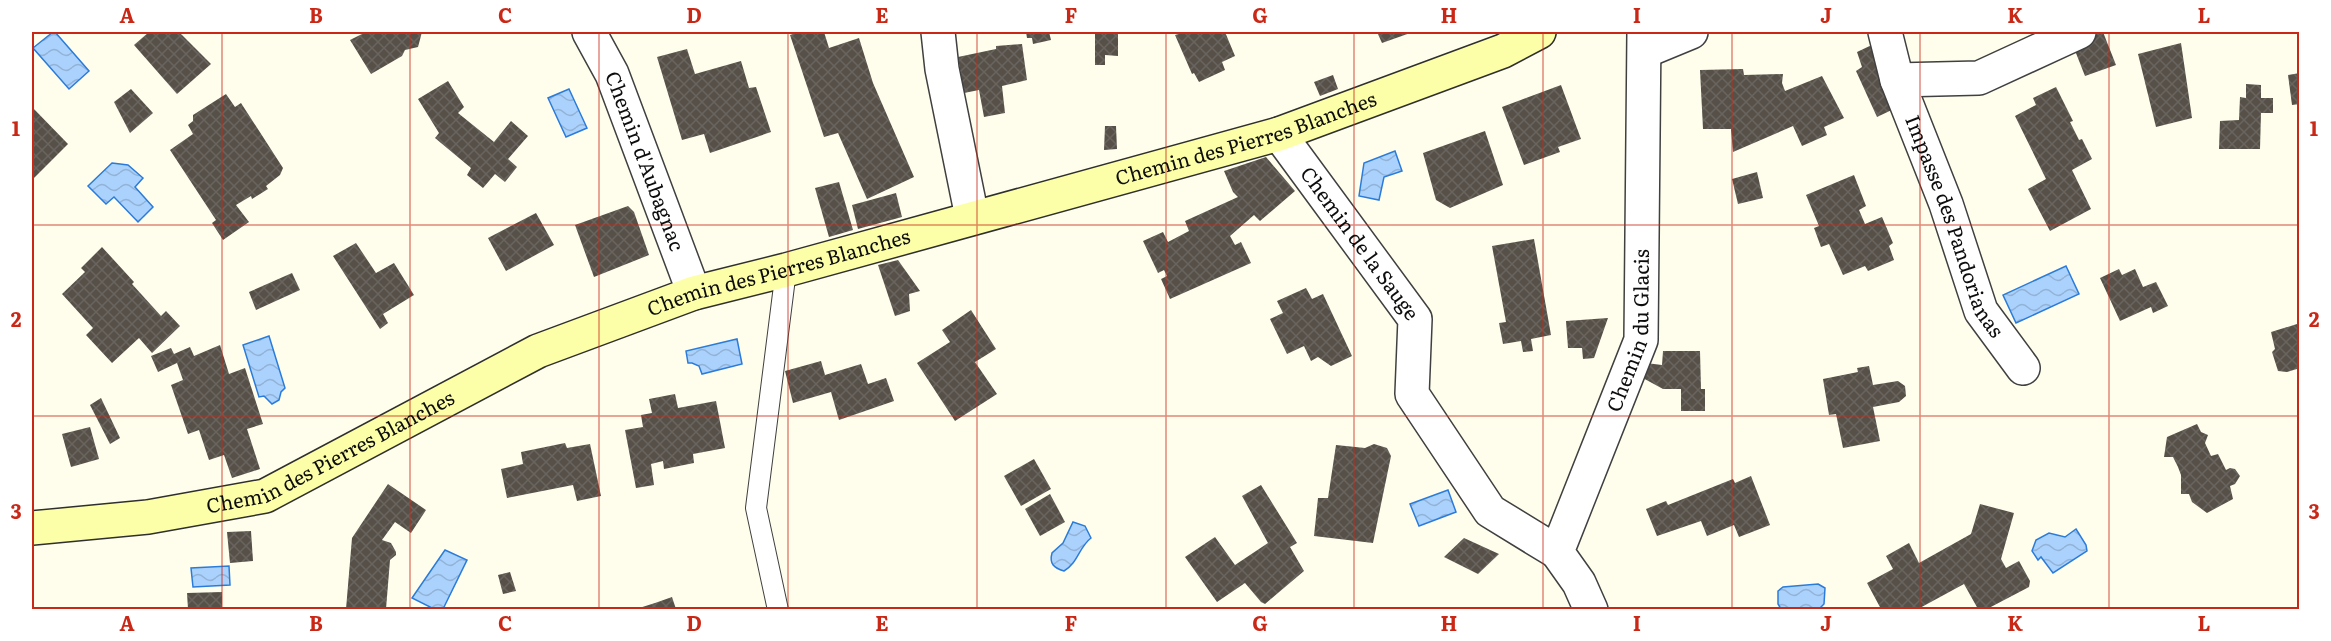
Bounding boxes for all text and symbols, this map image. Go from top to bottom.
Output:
text: A [119,0,135,29]
text: B [309,0,323,29]
text: C [498,0,512,29]
text: D [686,0,702,29]
text: E [875,0,889,29]
text: F [1065,0,1078,29]
text: G [1252,0,1268,29]
text: H [1441,0,1457,29]
text: I [1633,0,1641,29]
text: J [1820,0,1832,29]
text: K [2007,0,2023,29]
text: L [2198,0,2211,29]
street label: Chemin d'Aubagnac [599,66,694,255]
street label: Chemin des Pierres Blanches [1111,82,1380,192]
street label: Impasse des Pandorianas [1899,110,2013,343]
text: 1 [12,112,20,142]
text: 1 [2310,112,2318,142]
street label: Chemin de la Sauge [1295,159,1428,325]
street label: Chemin des Pierres Blanches [642,219,913,322]
street label: Chemin du Glacis [1597,249,1655,416]
text: 2 [11,303,22,333]
text: 2 [2309,303,2320,333]
street label: Chemin des Pierres Blanches [203,381,459,519]
text: 3 [10,495,22,525]
text: 3 [2308,495,2320,525]
text: A [119,607,135,637]
text: B [309,607,323,637]
text: C [498,607,512,637]
text: D [686,607,702,637]
text: E [875,607,889,637]
text: F [1065,607,1078,637]
text: G [1252,607,1268,637]
text: H [1441,607,1457,637]
text: I [1633,607,1641,637]
text: J [1820,607,1832,637]
text: K [2007,607,2023,637]
text: L [2198,607,2211,637]

